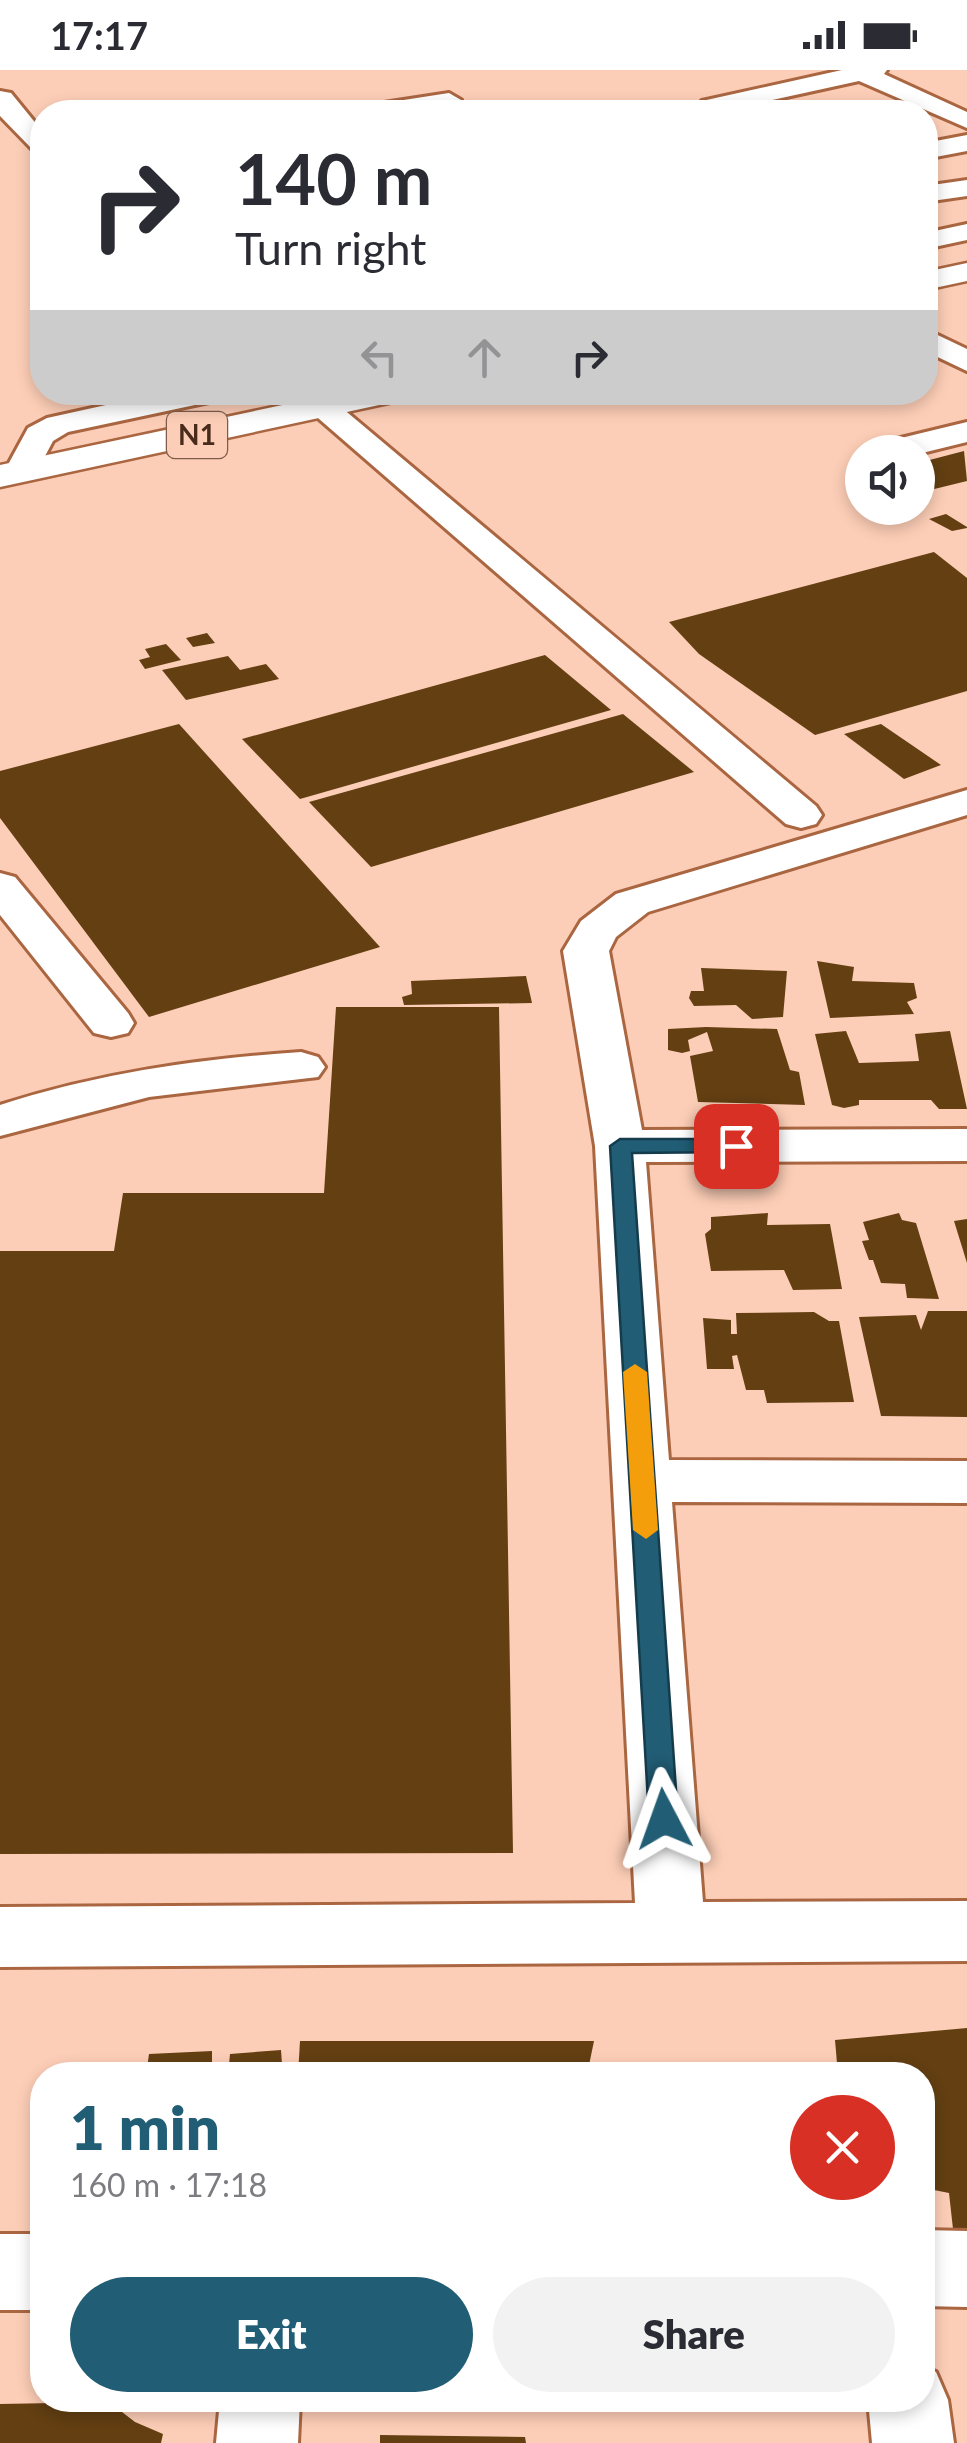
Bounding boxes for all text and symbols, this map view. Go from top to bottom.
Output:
text: 17:17 [50,12,148,58]
text: 140 m [235,136,432,220]
icon: right [70,140,200,270]
text: Turn right [235,221,426,275]
icon: left [352,330,407,385]
icon: ahead [457,330,512,385]
icon: right [562,330,617,385]
road number: N1 [167,412,227,458]
map controls [845,435,935,525]
button: sound [845,435,935,525]
pin [694,1104,779,1189]
icon: arrive [709,1119,764,1174]
position arrow [612,1767,716,1871]
text: 1 min [70,2091,220,2163]
button: close [790,2095,895,2200]
text: 160 m · 17:18 [70,2165,267,2204]
button: Exit [70,2277,473,2392]
button: Share [493,2277,895,2392]

